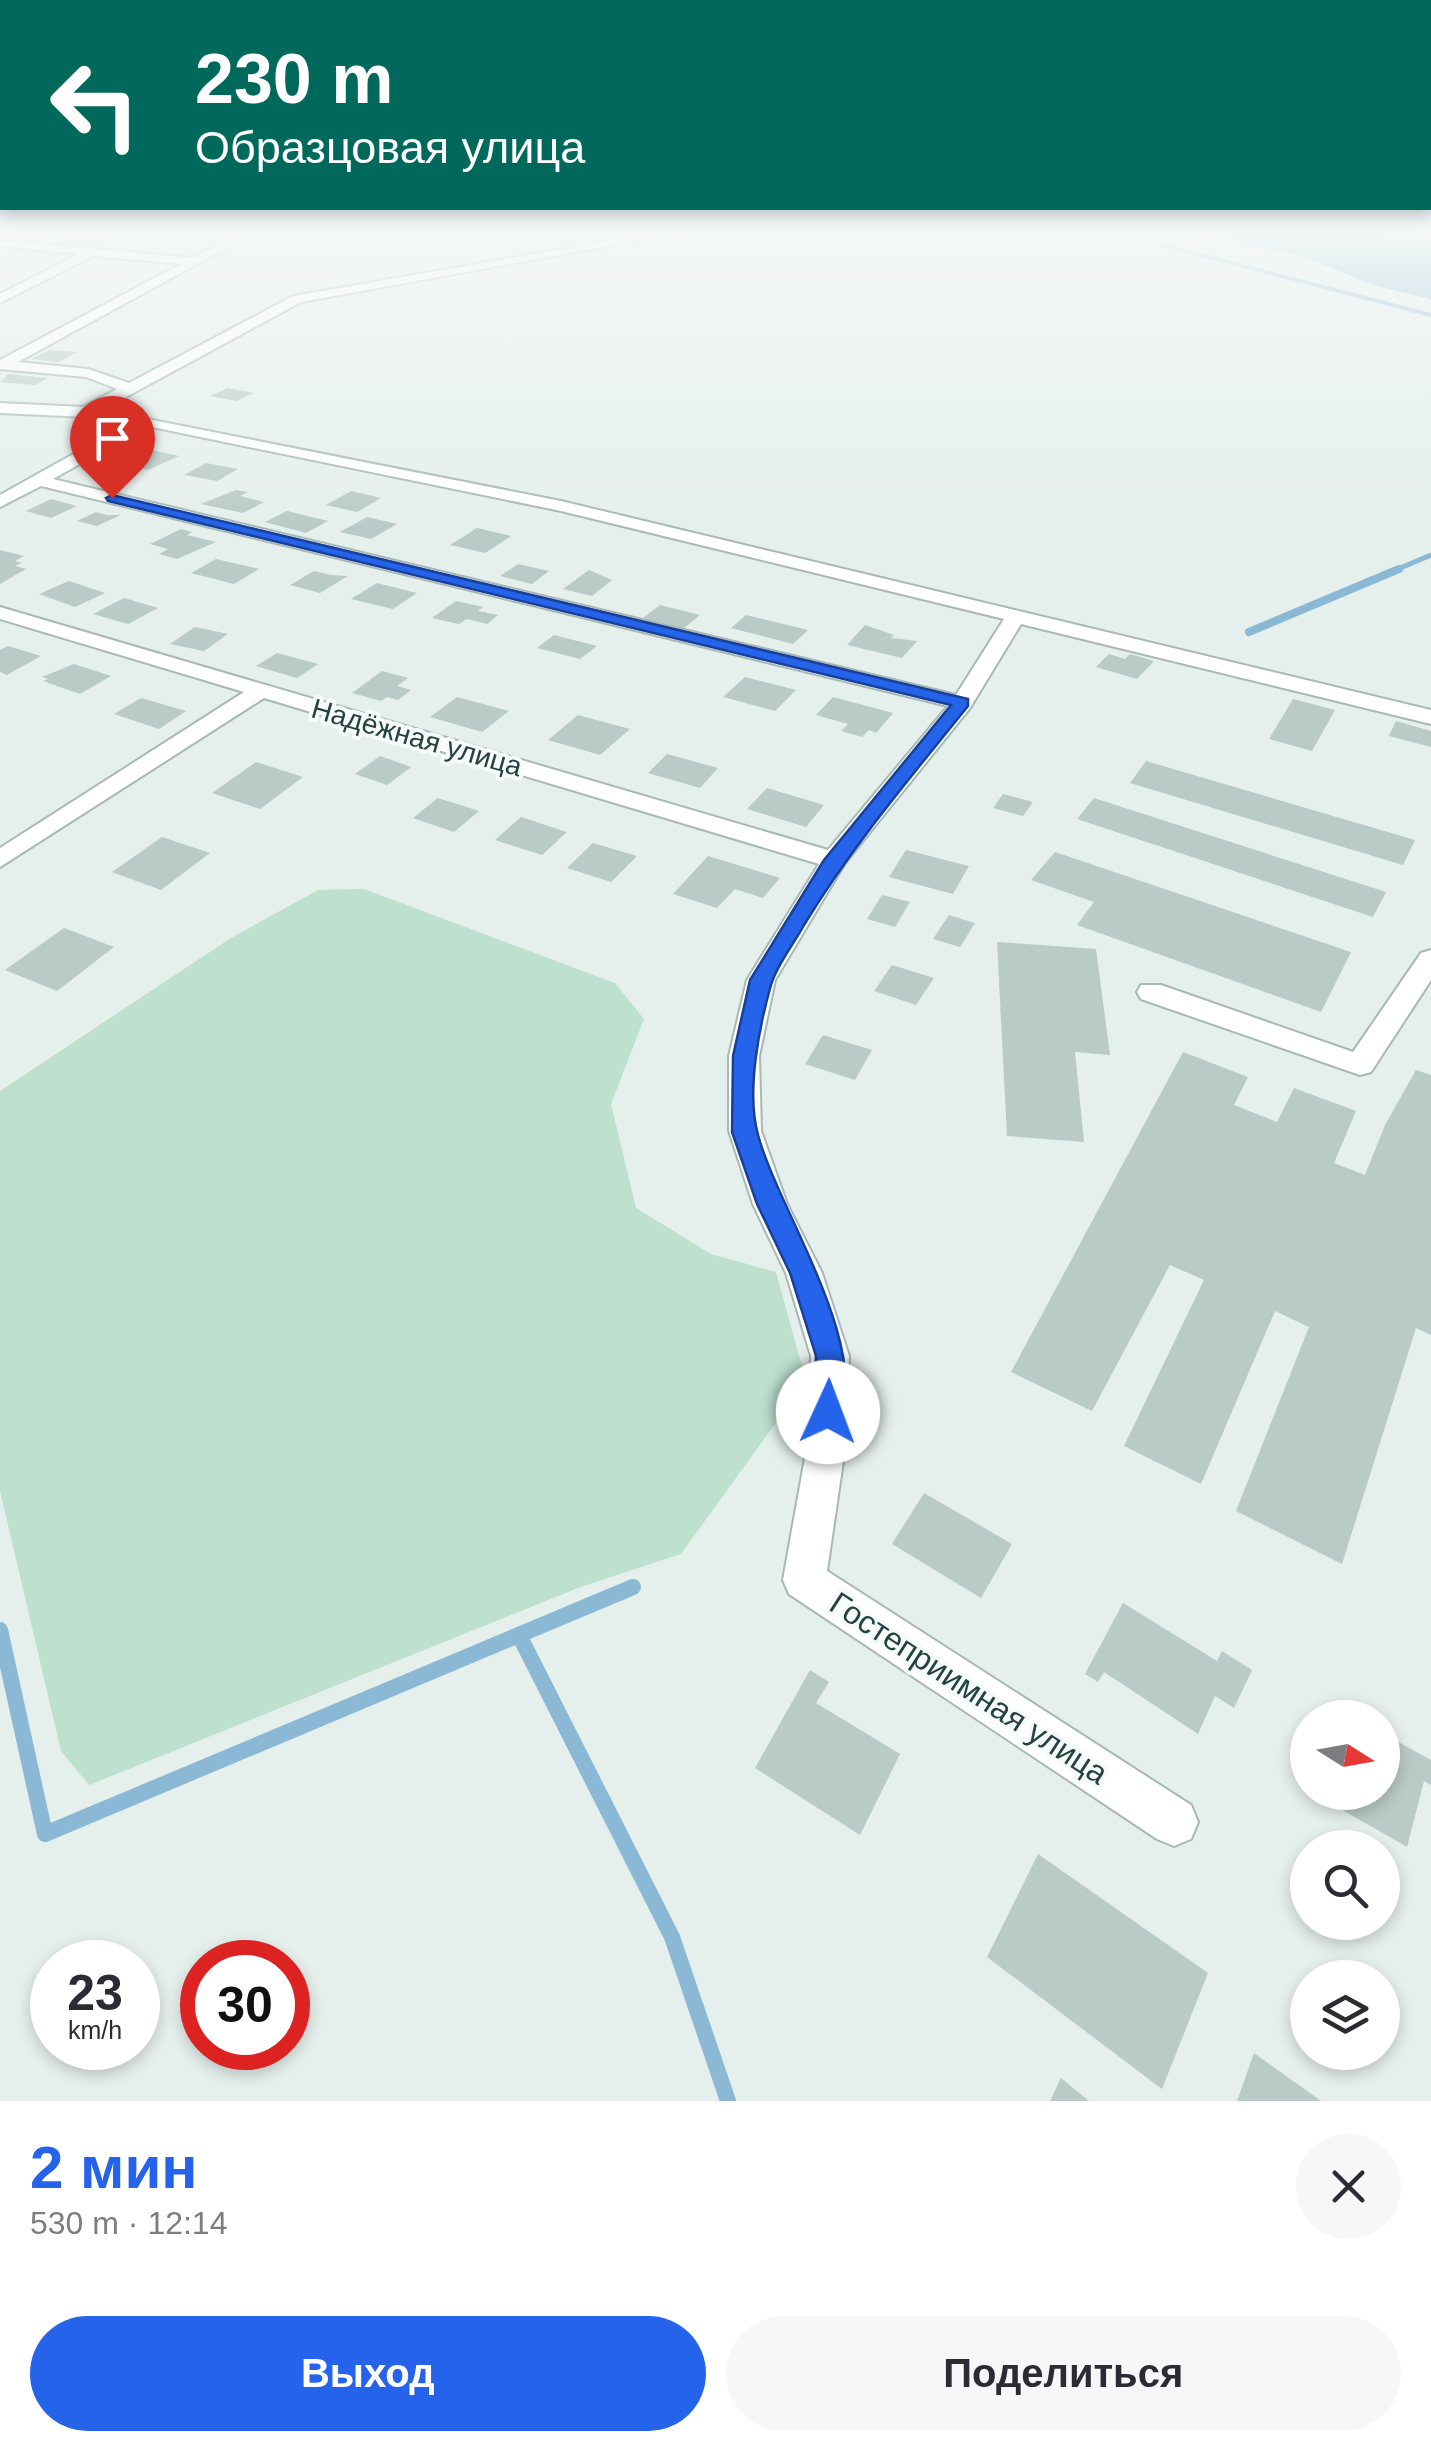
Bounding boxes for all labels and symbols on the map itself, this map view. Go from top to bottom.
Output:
pin [70,396,155,499]
street label: Надёжная улица [308,693,526,782]
position arrow [776,1360,880,1464]
street label: Гостеприимная улица [823,1585,1115,1791]
north arrow [1290,1700,1400,1810]
speed limit sign: 30 [180,1940,310,2070]

